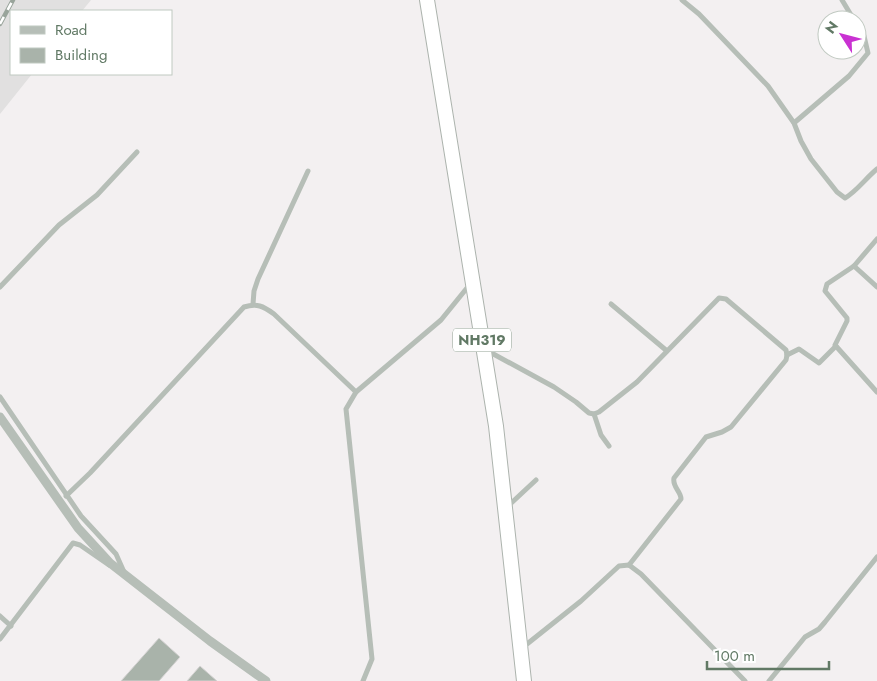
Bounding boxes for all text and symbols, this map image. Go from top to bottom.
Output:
legend [10,10,172,75]
north arrow [817,10,867,60]
text: N [820,17,843,38]
text: Road [55,19,87,41]
text: Building [55,44,107,66]
road number: NH319 [453,328,511,352]
scale bar [707,638,830,670]
text: 100 m [714,645,755,667]

